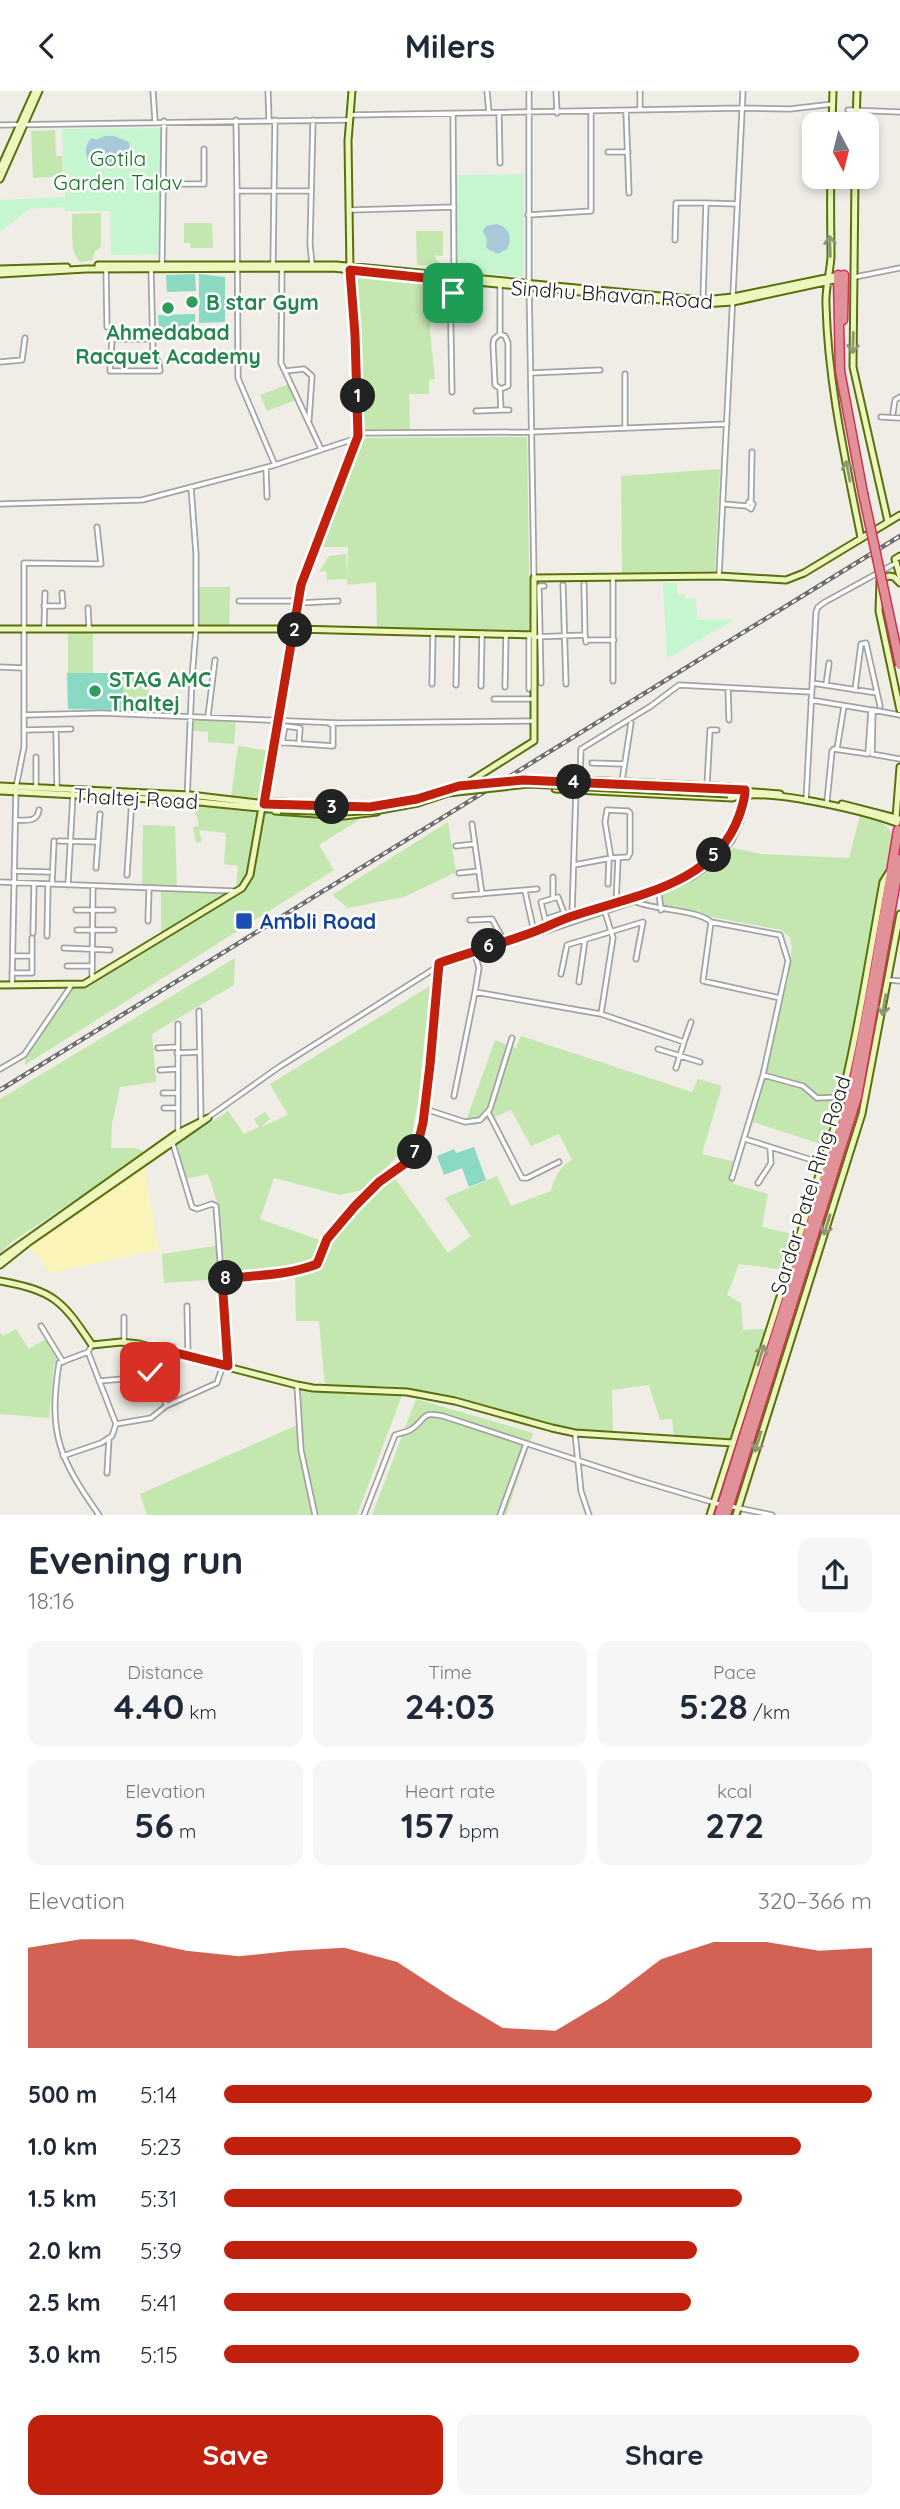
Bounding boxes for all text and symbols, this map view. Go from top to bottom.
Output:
text: Milers [405,26,495,66]
icon: back [28,27,66,65]
icon: heart [834,27,872,65]
north arrow [802,112,878,189]
map controls [802,112,879,189]
park label: Gotila Garden Talav [53,145,183,195]
one-way arrow [824,235,837,258]
pin [423,263,483,323]
icon: arrive [434,274,472,312]
street label: Sindhu Bhavan Road [510,274,714,314]
place label: B star Gym [206,289,319,315]
marker: B star Gym [184,294,200,310]
marker: Ahmedabad Racquet Academy [160,300,176,316]
place label: Ahmedabad Racquet Academy [75,319,261,369]
one-way arrow [846,331,860,354]
pin: 1 [340,379,376,413]
text: 1 [354,383,361,407]
one-way arrow [841,460,854,483]
pin: 2 [278,613,312,647]
text: 2 [289,617,300,641]
place label: STAG AMC Thaltej [109,666,211,716]
marker: STAG AMC Thaltej [87,683,103,699]
pin: 4 [556,765,592,799]
text: 4 [568,769,579,793]
street label: Thaltej Road [73,782,199,814]
pin: 3 [314,789,350,825]
text: 3 [326,794,337,818]
pin: 5 [696,837,732,873]
text: 5 [708,842,719,866]
place label: Ambli Road [260,908,376,934]
marker: Ambli Road [234,911,254,931]
pin: 6 [472,929,506,963]
text: 6 [483,933,494,957]
one-way arrow [877,993,890,1016]
street label: Sardar Patel Ring Road [764,1072,856,1298]
pin: 7 [398,1135,432,1169]
text: 7 [409,1139,420,1163]
one-way arrow [819,1214,832,1236]
pin: 8 [208,1261,244,1295]
text: 8 [220,1265,231,1289]
pin [120,1342,180,1402]
one-way arrow [755,1344,768,1366]
icon: check [131,1353,169,1391]
one-way arrow [751,1431,764,1453]
text: Evening run [28,1536,243,1584]
button: share [798,1538,872,1612]
text: 18:16 [28,1586,74,1615]
text: Distance [127,1660,203,1684]
text: Time [428,1660,472,1684]
text: Pace [713,1660,756,1684]
text: 4.40 [114,1684,184,1728]
text: 24:03 [405,1684,495,1728]
text: 5:28 [679,1684,748,1728]
text: km [184,1700,217,1724]
text: /km [748,1700,790,1724]
text: Elevation [125,1779,205,1803]
text: Heart rate [405,1779,495,1803]
text: kcal [717,1779,752,1803]
text: 56 [134,1803,174,1847]
text: 157 [401,1803,454,1847]
text: 272 [705,1803,764,1847]
text: m [174,1819,196,1843]
text: bpm [454,1819,499,1843]
text: Elevation [28,1886,125,1915]
text: 320–366 m [758,1886,872,1915]
text: 500 m [28,2080,97,2109]
text: 5:14 [140,2080,177,2109]
text: 1.0 km [28,2132,98,2161]
text: 5:23 [140,2132,182,2161]
text: 1.5 km [28,2184,97,2213]
text: 5:31 [140,2184,177,2213]
text: 2.0 km [28,2236,102,2265]
text: 5:39 [140,2236,182,2265]
text: 2.5 km [28,2288,101,2317]
text: 5:41 [140,2288,177,2317]
text: 3.0 km [28,2340,101,2369]
text: 5:15 [140,2340,178,2369]
button: Save [28,2415,443,2495]
button: Share [457,2415,872,2495]

